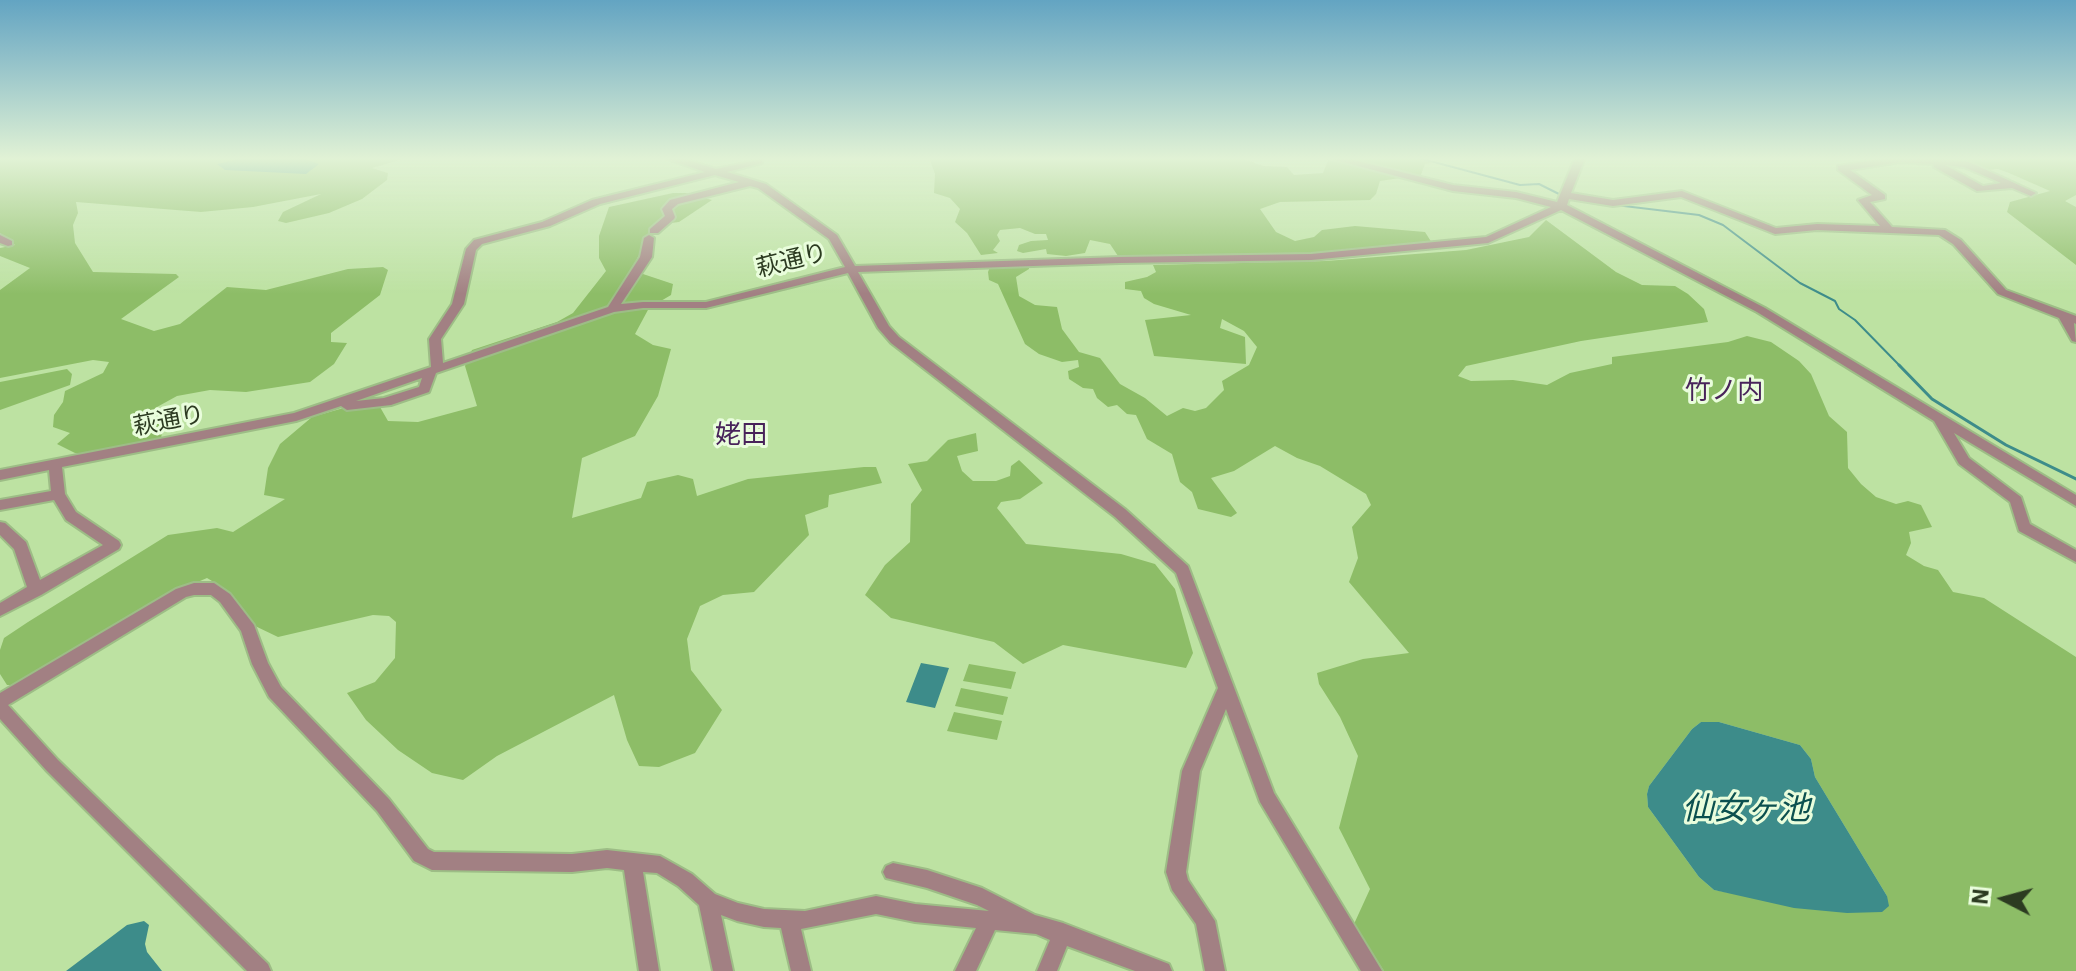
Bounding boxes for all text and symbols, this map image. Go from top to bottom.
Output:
street label: 萩通り [754,238,830,284]
district label: 竹ノ内 [1685,375,1763,407]
street label: 萩通り [131,400,207,442]
district label: 姥田 [715,419,767,451]
water label: 仙女ヶ池 [1682,791,1810,829]
north arrow [1964,859,2044,939]
text: N [1964,887,1995,906]

